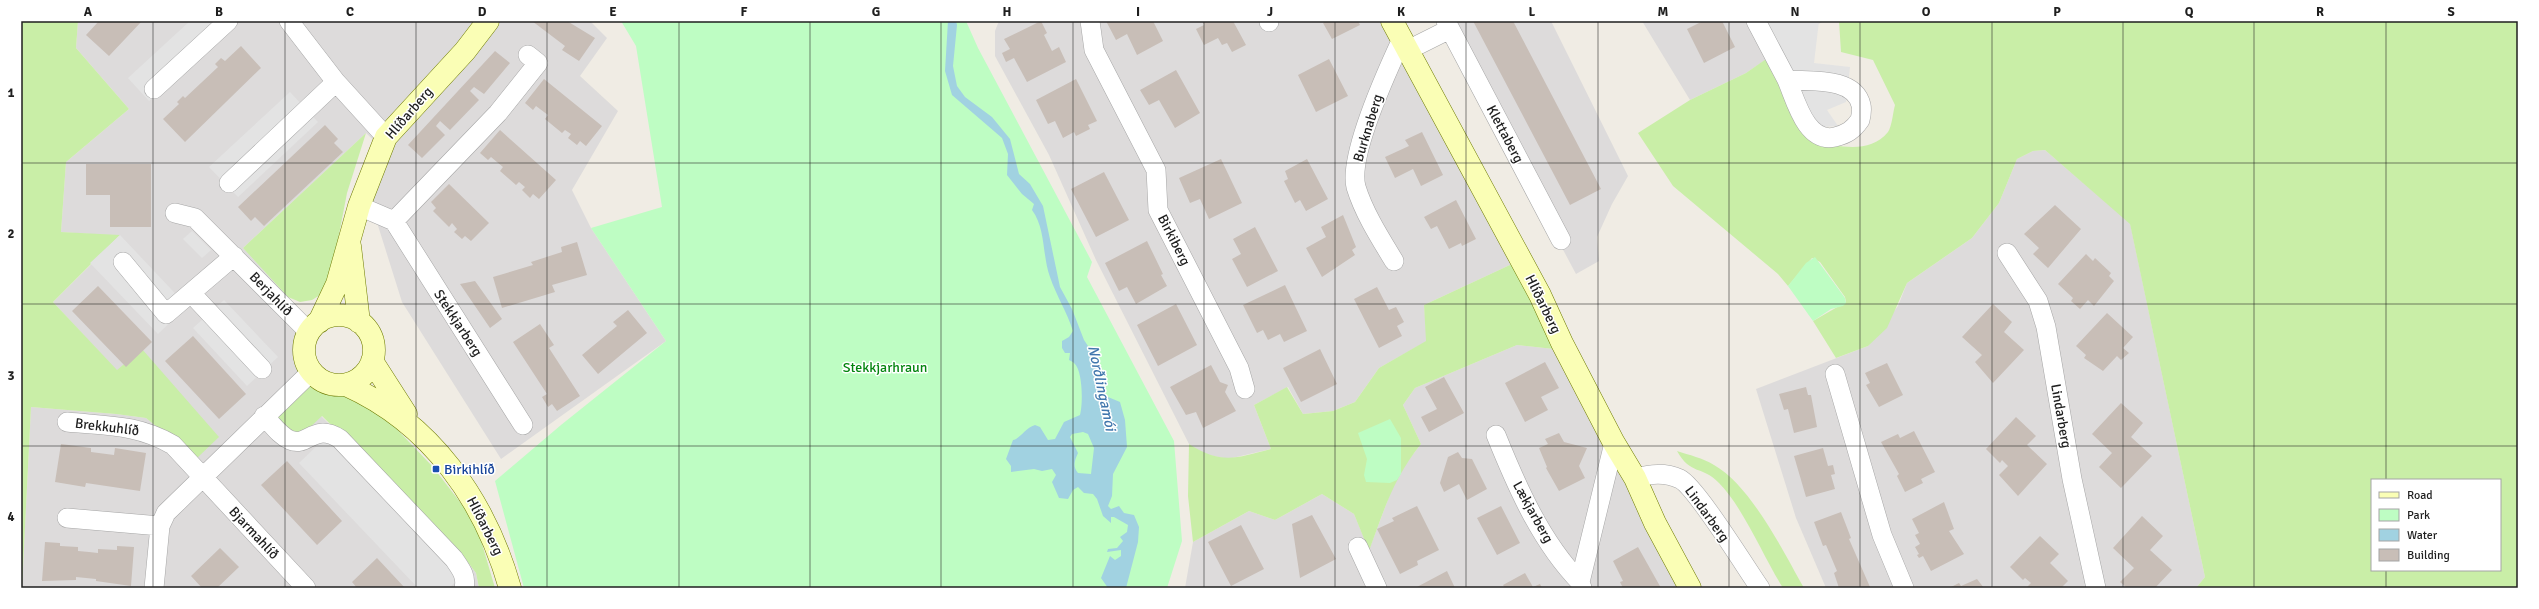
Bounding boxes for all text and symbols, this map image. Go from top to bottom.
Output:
text: A [84,4,93,20]
text: B [215,4,223,20]
text: C [346,4,354,20]
text: D [478,4,487,20]
text: E [609,4,617,20]
text: F [741,4,748,20]
text: G [872,4,880,20]
text: H [1003,4,1011,20]
text: I [1136,4,1140,20]
text: J [1267,4,1273,20]
text: K [1397,4,1405,20]
text: L [1529,4,1536,20]
text: M [1658,4,1669,20]
text: N [1790,4,1800,20]
text: O [1922,4,1931,20]
text: P [2053,4,2061,20]
text: Q [2185,4,2194,20]
text: R [2316,4,2324,20]
text: S [2447,4,2455,20]
street label: Hlíðarberg [382,83,436,143]
text: 1 [7,85,15,101]
street label: Burknaberg [1350,92,1386,164]
street label: Klettaberg [1483,102,1527,166]
street label: Birkiberg [1154,212,1194,268]
text: 2 [7,226,15,242]
street label: Berjahlíð [246,268,296,320]
street label: Hlíðarberg [1521,272,1565,336]
street label: Stekkjarberg [430,286,486,360]
water label: Norðlingamói [1084,344,1120,434]
park label: Stekkjarhraun [843,359,927,376]
text: 3 [7,368,15,384]
street label: Lindarberg [2047,383,2075,449]
street label: Brekkuhlíð [74,415,140,439]
place label: Birkihlíð [444,461,495,478]
marker: Birkihlíð [431,464,441,474]
street label: Lækjarberg [1509,478,1557,546]
legend [2371,479,2501,571]
street label: Lindarberg [1681,483,1733,545]
text: Road [2407,488,2433,503]
street label: Hlíðarberg [463,494,507,558]
street label: Bjarmahlíð [225,503,283,563]
text: Park [2407,508,2430,523]
text: 4 [7,509,15,525]
text: Water [2407,528,2438,543]
text: Building [2407,548,2450,563]

